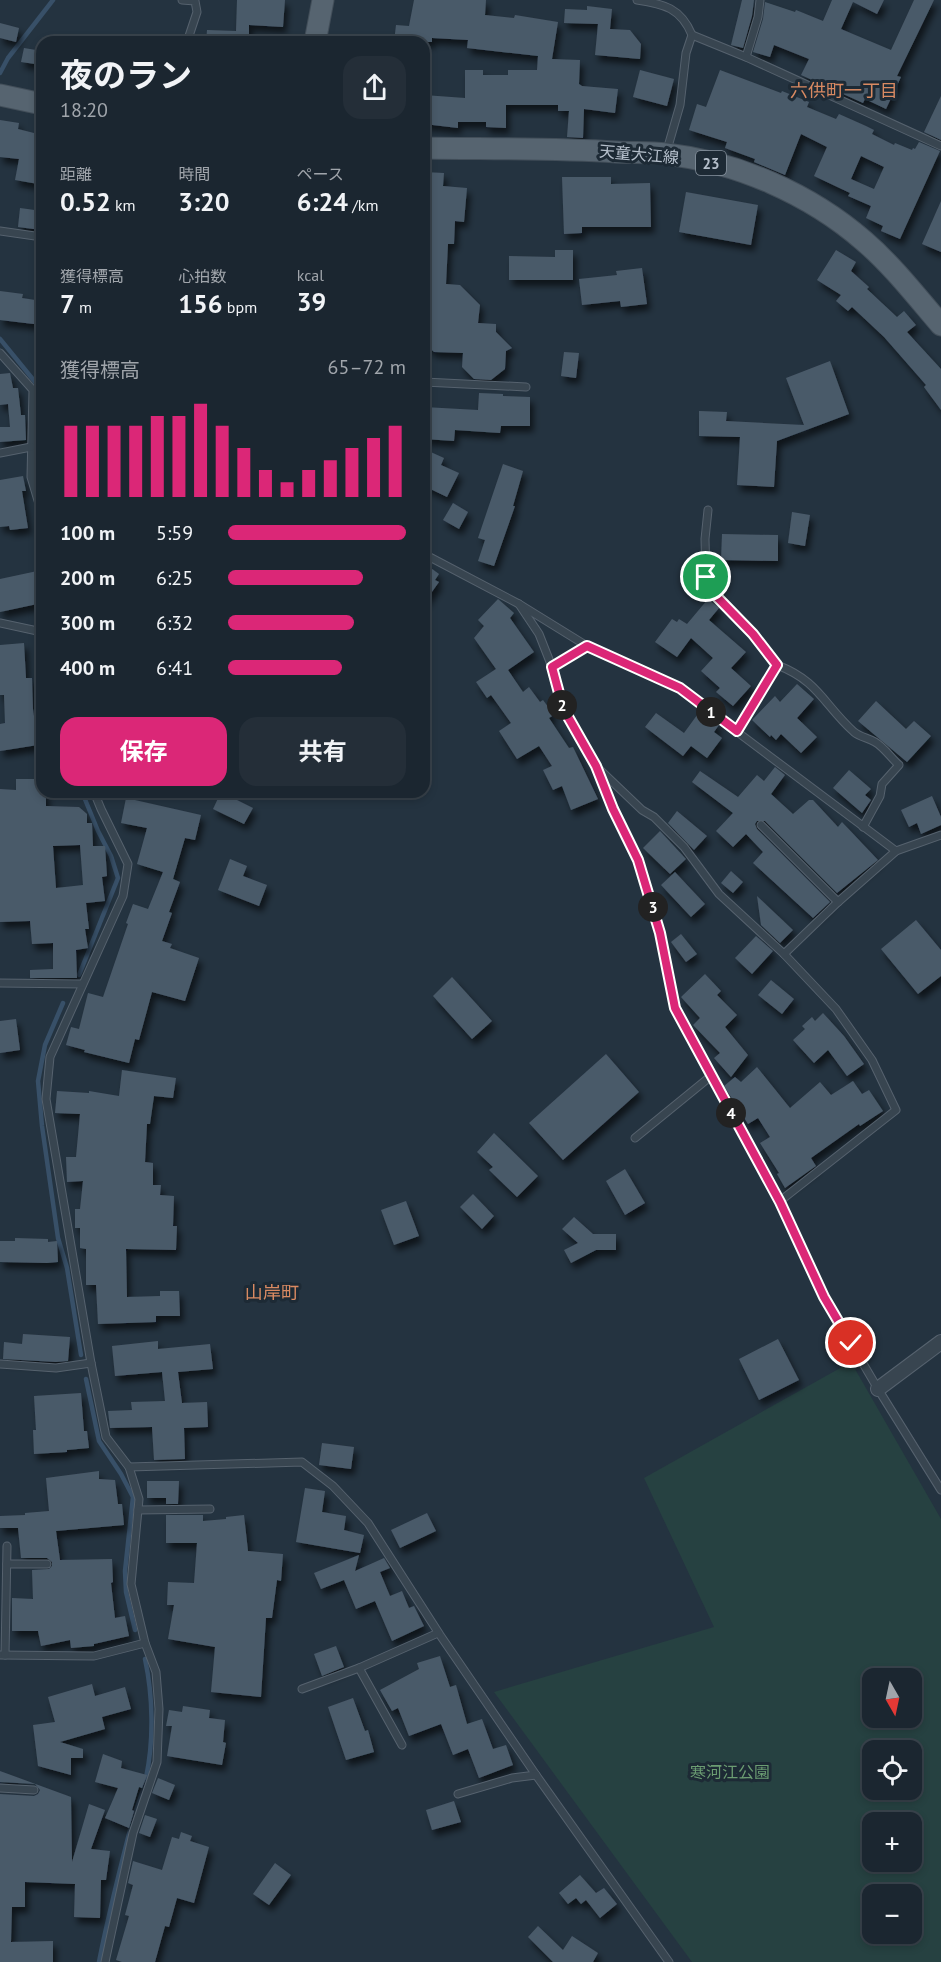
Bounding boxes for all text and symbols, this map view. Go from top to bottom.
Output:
text: 夜のラン [60,53,192,96]
button: share [343,56,406,119]
district label: 六供町一丁目 [790,79,898,102]
text: 18:20 [60,97,108,123]
street label: 天童大江線 [598,141,680,167]
road number: 23 [696,151,726,175]
text: 距離 [60,164,92,184]
text: 時間 [178,164,210,184]
text: ペース [297,164,344,184]
text: 0.52 [60,185,111,218]
text: 3:20 [178,185,230,218]
text: 6:24 [297,185,348,218]
text: km [111,195,136,215]
text: /km [348,195,378,215]
text: kcal [297,265,324,285]
text: 獲得標高 [60,266,124,286]
text: 心拍数 [178,266,226,286]
text: 39 [297,285,326,318]
text: 7 [60,287,75,320]
text: 156 [178,287,223,320]
text: m [75,297,92,317]
text: bpm [223,297,257,317]
text: 65–72 m [328,354,406,380]
text: 獲得標高 [60,357,140,383]
text: 100 m [60,520,115,546]
text: 5:59 [156,520,193,546]
pin [680,551,731,602]
icon: arrive [689,560,722,593]
text: 200 m [60,565,115,591]
text: 6:25 [156,565,193,591]
text: 300 m [60,610,115,636]
text: 6:32 [156,610,193,636]
text: 400 m [60,655,115,681]
text: 6:41 [156,655,193,681]
pin: 2 [547,690,577,720]
text: 2 [557,695,567,715]
pin: 1 [696,697,726,727]
text: 1 [706,702,716,722]
button: 保存 [60,717,227,786]
button: 共有 [239,717,406,786]
pin: 3 [638,892,668,922]
text: 3 [648,897,658,917]
pin: 4 [716,1098,746,1128]
text: 4 [726,1103,736,1123]
district label: 山岸町 [245,1281,299,1304]
pin [825,1317,876,1368]
icon: check [834,1326,867,1359]
north arrow [862,1668,922,1728]
map controls [862,1668,922,1944]
button: locate [862,1740,922,1800]
park label: 寒河江公園 [690,1762,770,1782]
button: + [862,1812,922,1872]
button: − [862,1884,922,1944]

